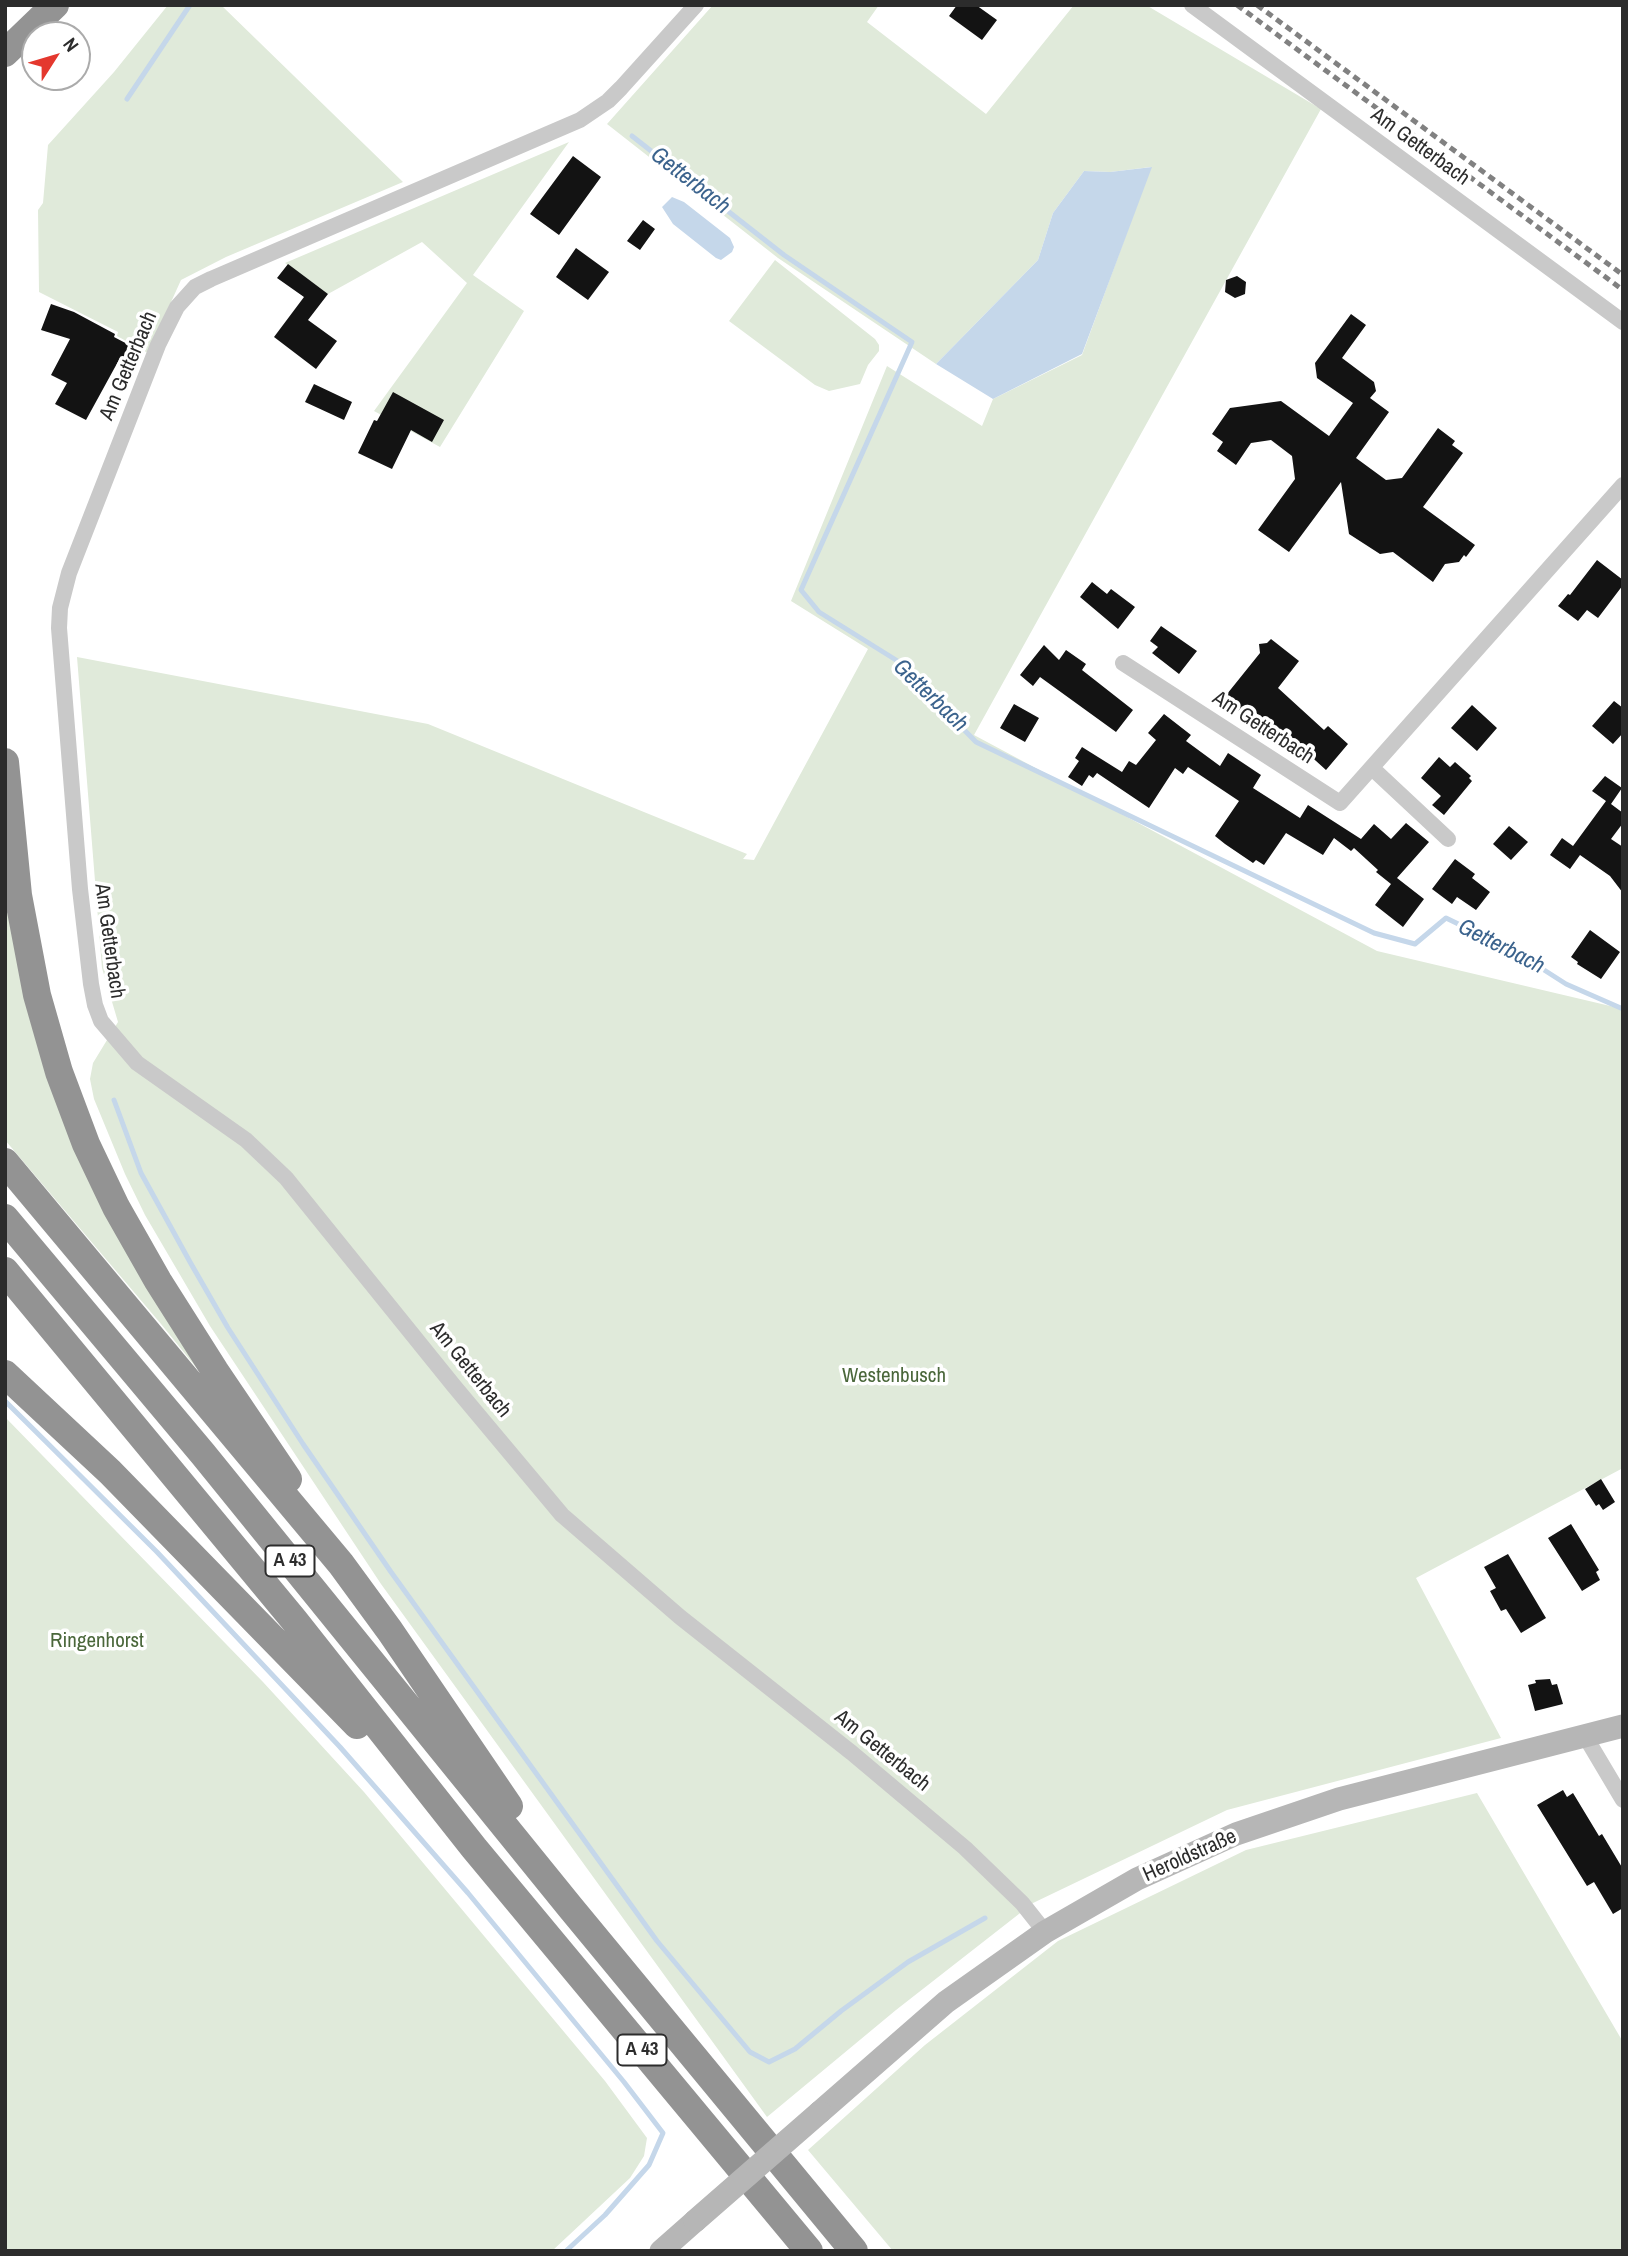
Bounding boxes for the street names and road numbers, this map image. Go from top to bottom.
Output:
street label: Am Getterbach [1366,103,1474,191]
street label: Am Getterbach [95,308,163,424]
street label: Am Getterbach [1208,686,1318,770]
street label: Am Getterbach [88,882,130,1000]
street label: Am Getterbach [424,1317,516,1423]
road number: A 43 [266,1546,314,1576]
street label: Am Getterbach [829,1705,935,1797]
street label: Heroldstraße [1139,1824,1241,1888]
road number: A 43 [618,2034,666,2066]

